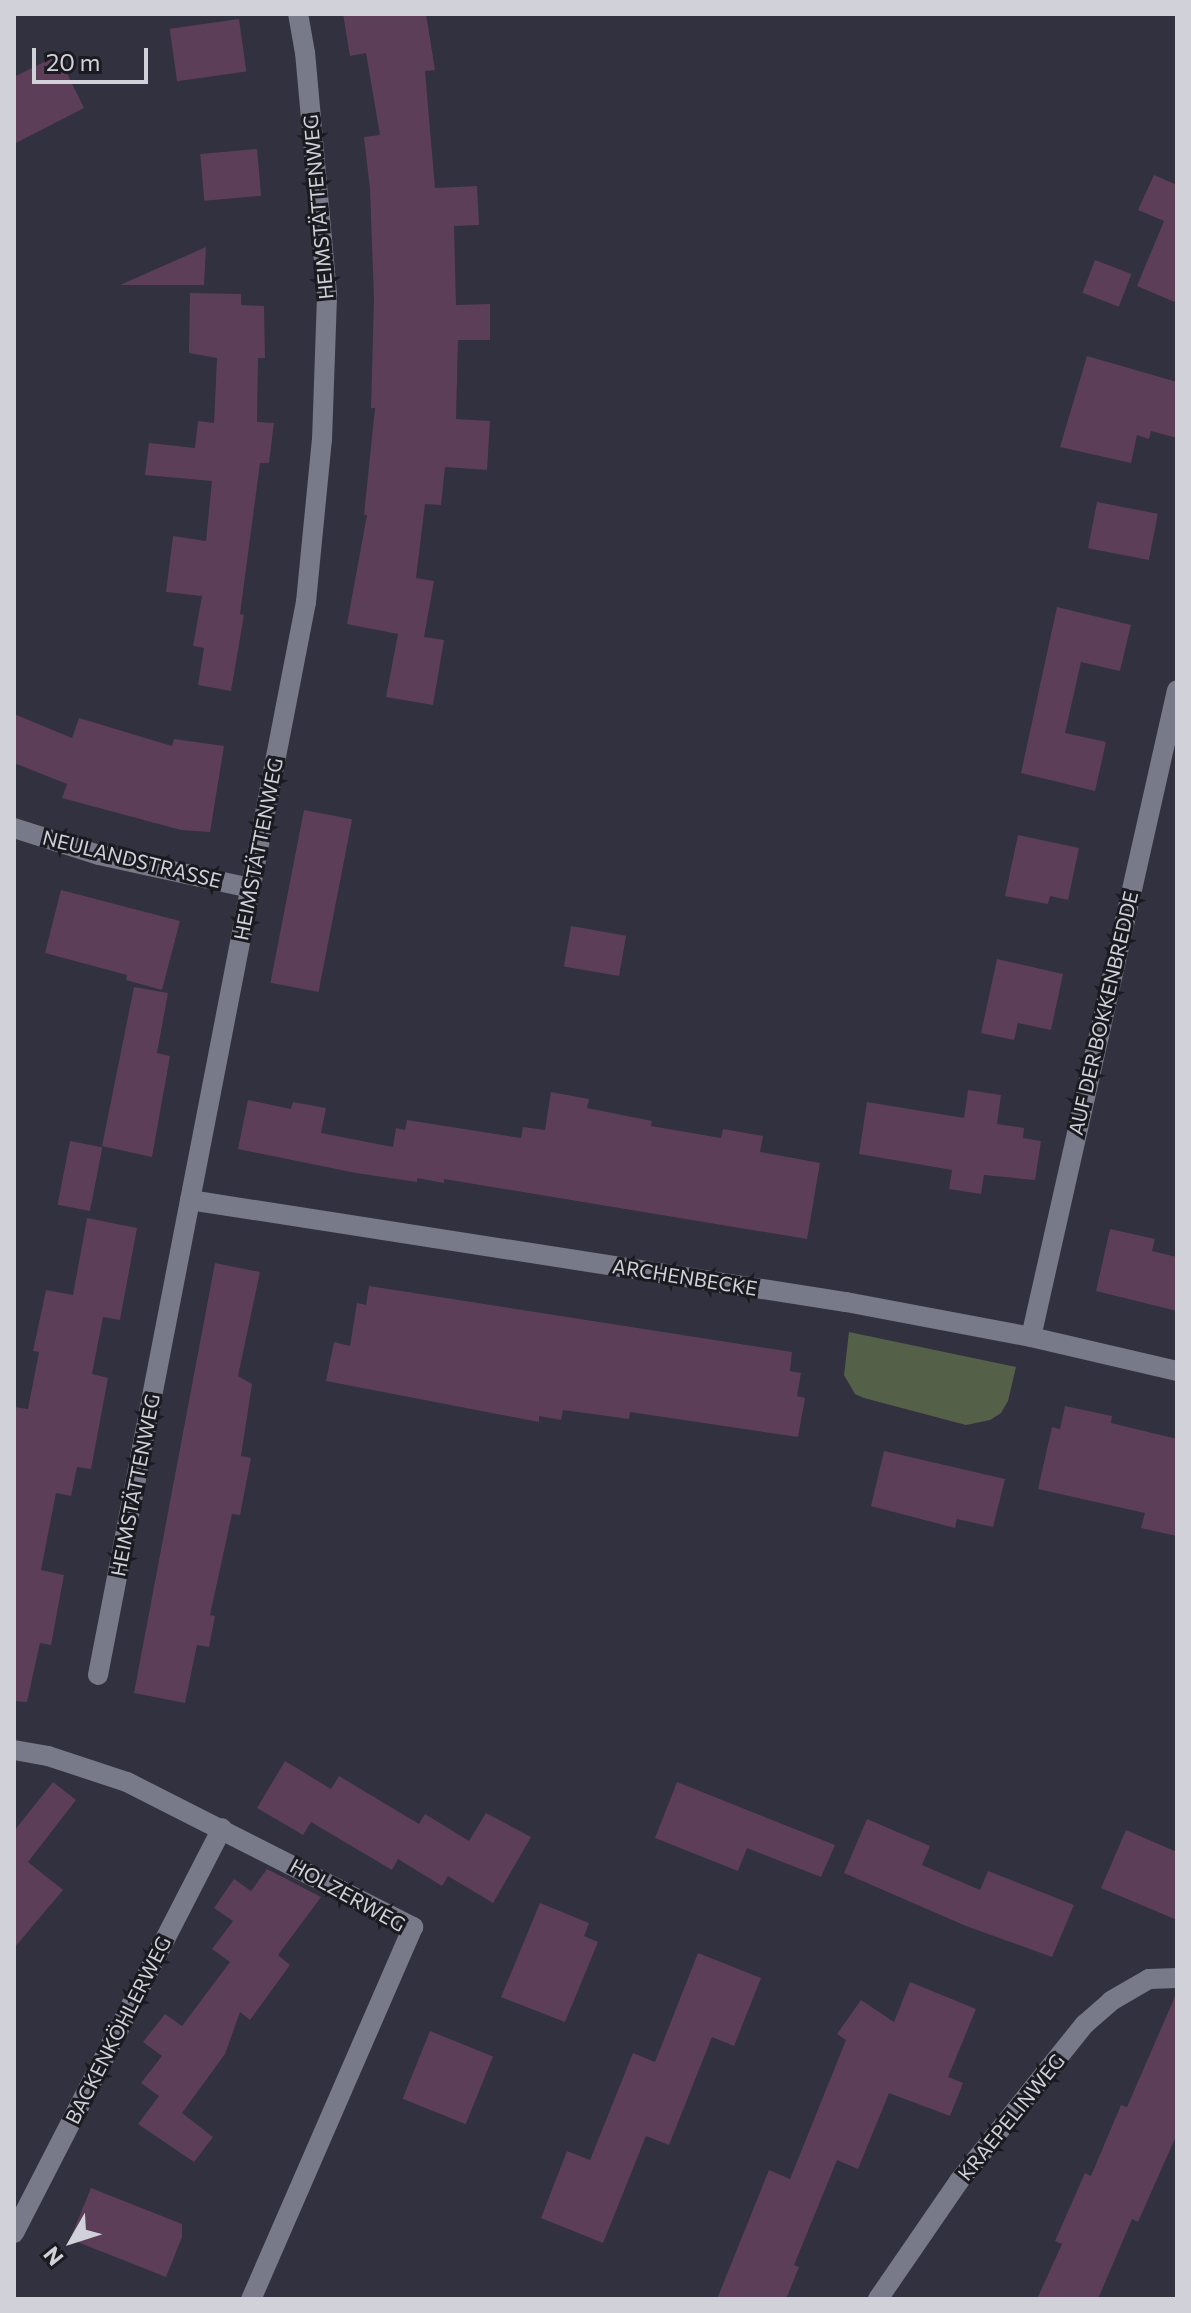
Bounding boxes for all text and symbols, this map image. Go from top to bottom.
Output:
scale bar [36,32,152,82]
text: 20 m [46,47,100,76]
street label: HEIMSTÄTTENWEG [298,113,338,301]
street label: HEIMSTÄTTENWEG [229,756,287,942]
street label: NEULANDSTRASSE [40,825,224,893]
street label: AUF DER BOKKENBREDDE [1063,889,1143,1137]
street label: ARCHENBECKE [611,1254,759,1300]
street label: HEIMSTÄTTENWEG [106,1392,164,1578]
street label: HOLZERWEG [286,1853,410,1937]
street label: BACKENKÖHLERWEG [60,1932,176,2128]
street label: KRAEPELINWEG [953,2049,1069,2185]
north arrow [32,2201,112,2281]
text: N [37,2242,69,2271]

